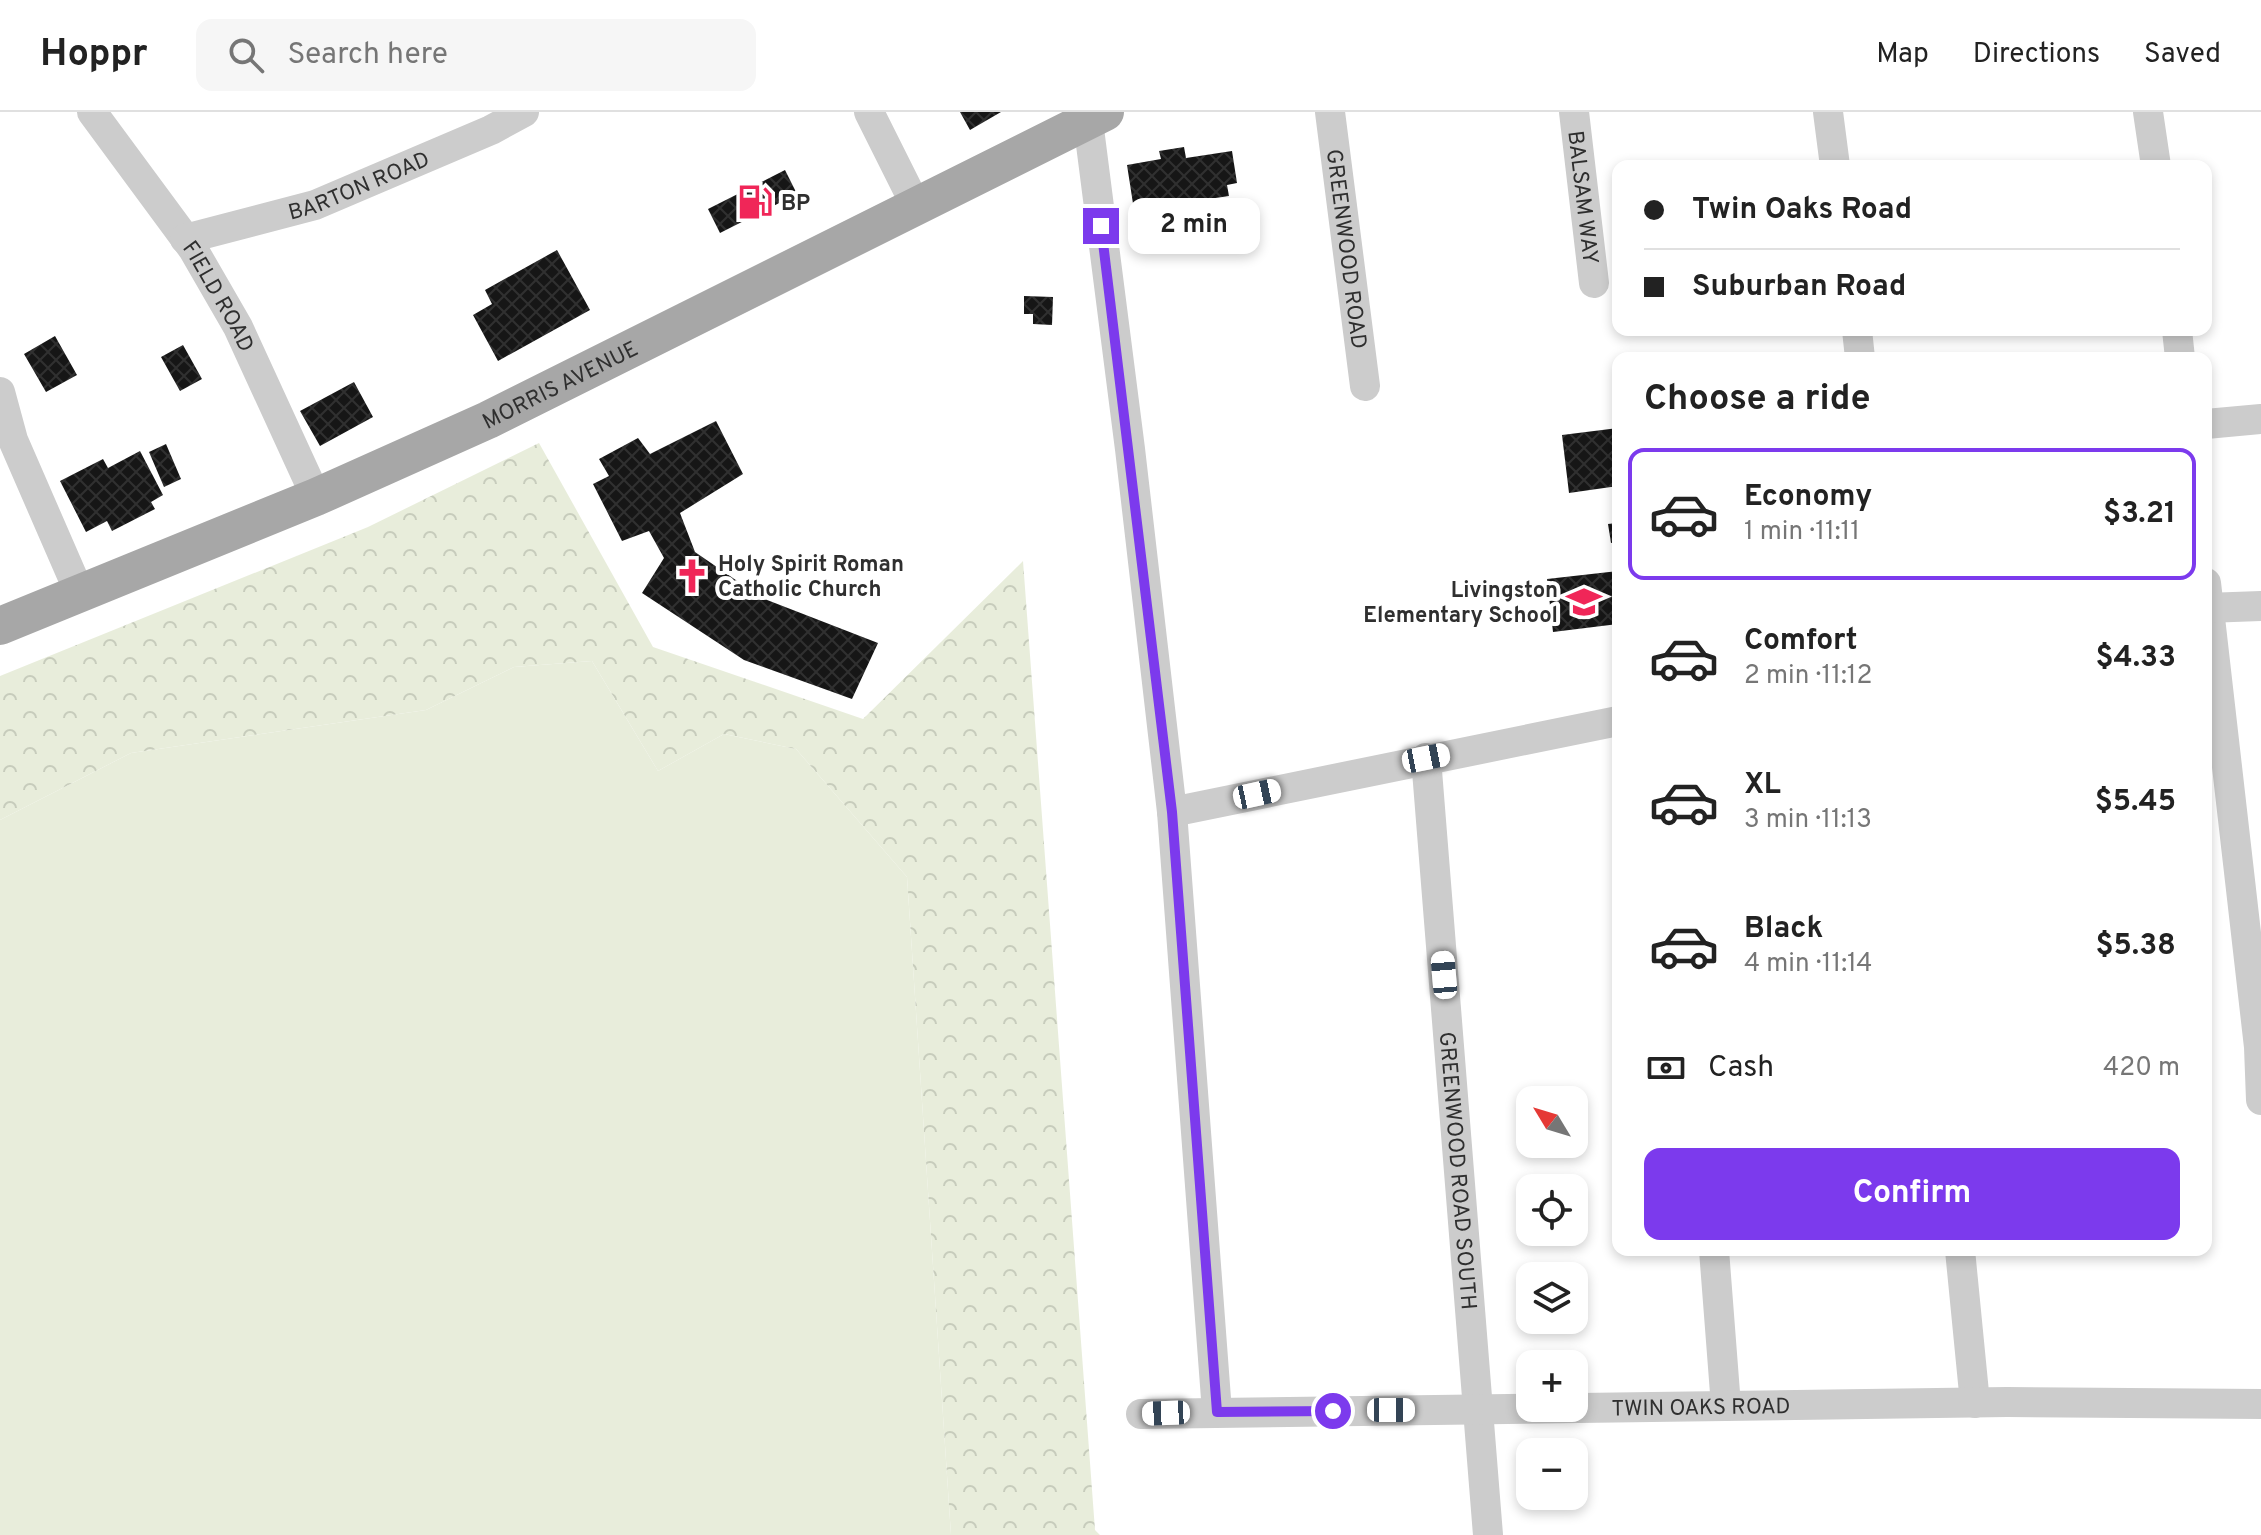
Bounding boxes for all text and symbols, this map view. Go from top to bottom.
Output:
search box [196,19,756,91]
text: Hoppr [40,31,148,80]
icon: search [224,33,268,77]
text: Search here [288,37,448,74]
text: Map [1876,37,1929,73]
text: Directions [1973,37,2100,73]
text: Saved [2144,37,2221,73]
street label: BALSAM WAY [1560,129,1603,266]
street label: BARTON ROAD [286,147,434,227]
street label: GREENWOOD ROAD [1319,148,1371,351]
fuel station icon: BP [736,183,774,221]
place label: BP [781,191,810,218]
text: Twin Oaks Road [1692,192,1912,229]
callout: 2 min [1129,198,1261,254]
route end [1083,208,1119,244]
text: 2 min [1160,209,1228,242]
street label: FIELD ROAD [175,236,259,357]
text: Suburban Road [1692,269,1906,306]
street label: MORRIS AVENUE [479,336,643,437]
text: Choose a ride [1644,377,1870,423]
icon: car [1648,478,1720,550]
text: Economy [1744,479,1872,516]
text: $3.21 [2103,496,2176,533]
text: 1 min · 11:11 [1744,516,1860,549]
place label: Holy Spirit Roman Catholic Church [718,552,904,604]
church icon: Holy Spirit Roman Catholic Church [673,557,711,595]
place label: Livingston Elementary School [1363,578,1558,630]
school or university icon: Livingston Elementary School [1565,583,1603,621]
icon: car [1648,622,1720,694]
text: Comfort [1744,623,1857,660]
text: $4.33 [2095,640,2176,677]
text: 2 min · 11:12 [1744,660,1872,693]
car [1400,742,1452,774]
icon: car [1648,766,1720,838]
text: XL [1744,767,1781,804]
car [1231,777,1283,811]
text: $5.45 [2095,784,2176,821]
text: 3 min · 11:13 [1744,804,1872,837]
icon: car [1648,910,1720,982]
text: Black [1744,911,1823,948]
text: $5.38 [2095,928,2176,965]
text: 4 min · 11:14 [1744,948,1872,981]
car [1430,950,1458,1000]
street label: GREENWOOD ROAD SOUTH [1432,1031,1481,1311]
icon: cash [1644,1046,1688,1090]
text: Cash [1708,1050,1774,1087]
text: 420 m [2103,1052,2180,1085]
north arrow [1516,1086,1588,1158]
map controls [1516,1086,1588,1510]
button: Confirm [1644,1148,2180,1240]
button: locate [1516,1174,1588,1246]
button: layers [1516,1262,1588,1334]
button: + [1516,1350,1588,1422]
route start [1315,1393,1351,1429]
street label: TWIN OAKS ROAD [1611,1394,1791,1423]
car [1367,1398,1415,1422]
car [1142,1400,1190,1426]
button: − [1516,1438,1588,1510]

